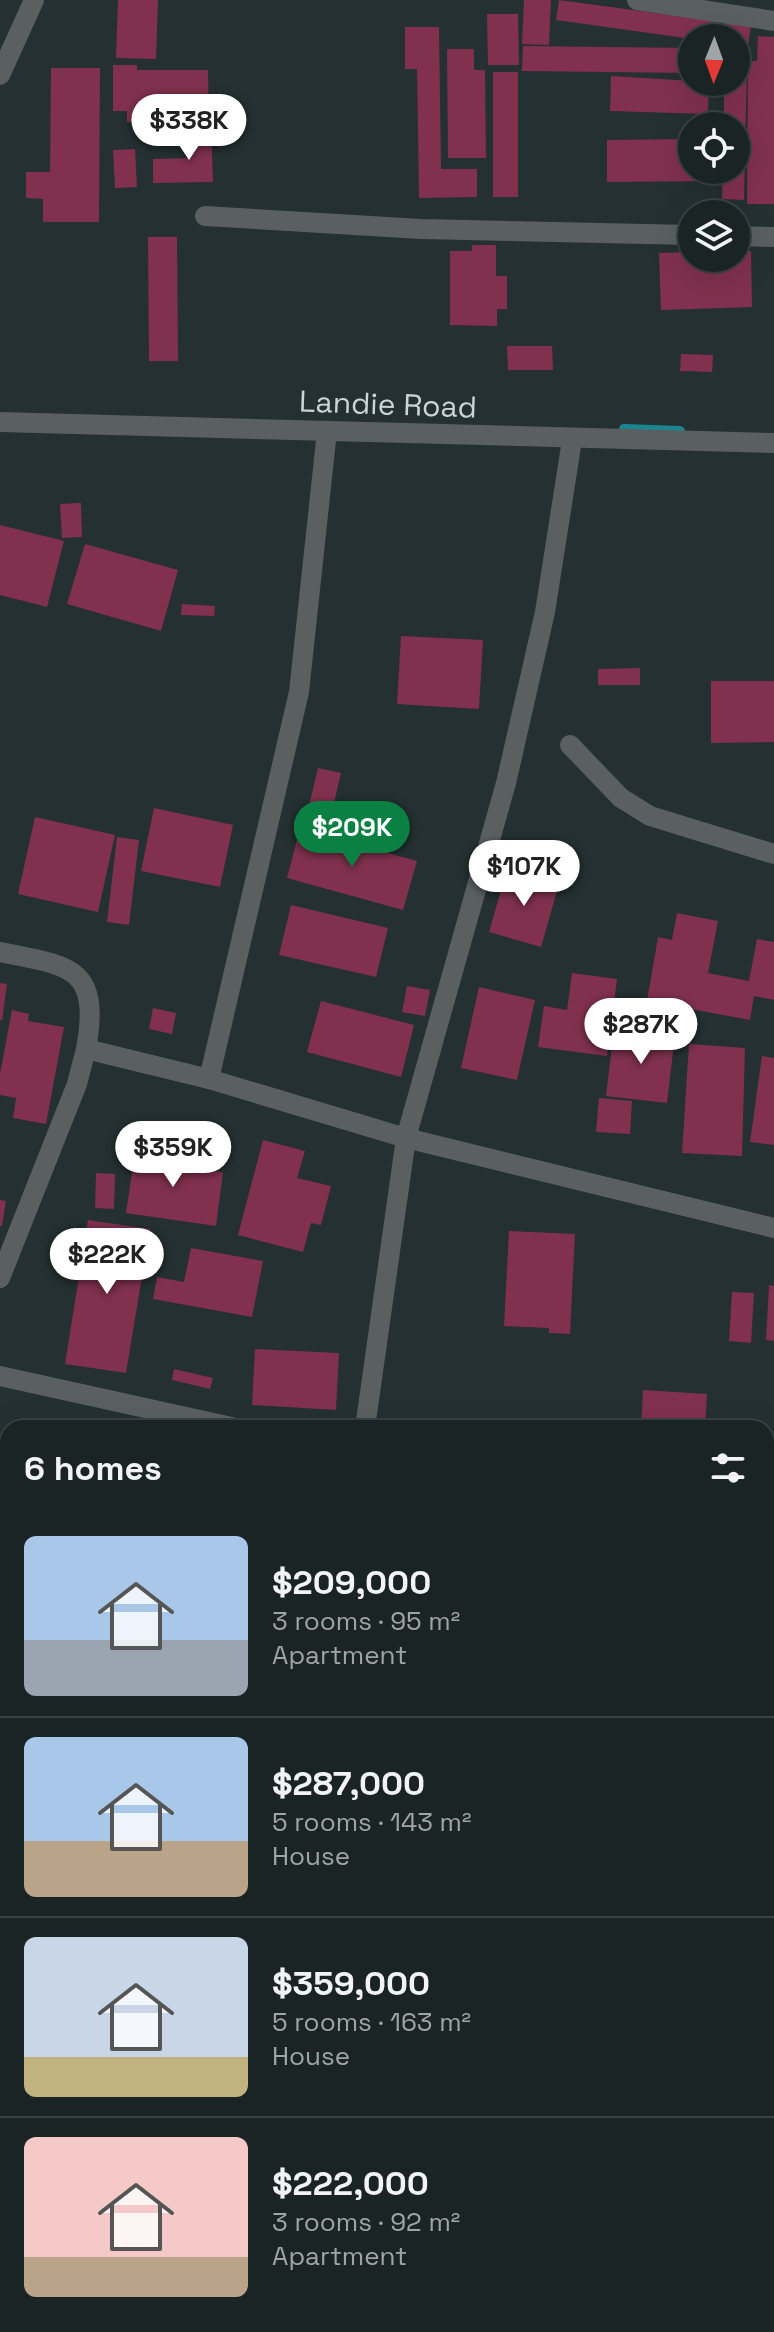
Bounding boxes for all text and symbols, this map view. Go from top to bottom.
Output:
north arrow [678,24,750,96]
map controls [678,24,750,272]
pin: $338K [133,94,245,162]
text: $338K [149,103,229,137]
button: locate [678,112,750,184]
button: layers [678,200,750,272]
street label: Landie Road [298,381,478,427]
pin: $209K [296,801,408,869]
text: $209K [312,810,392,844]
pin: $107K [468,840,580,908]
text: $107K [487,849,561,883]
pin: $287K [585,998,697,1066]
text: $287K [602,1007,680,1041]
pin: $359K [117,1121,229,1189]
text: $359K [133,1130,213,1164]
pin: $222K [51,1228,163,1296]
text: $222K [68,1237,146,1271]
icon: filters [706,1446,750,1490]
text: 6 homes [24,1447,162,1490]
text: $209,000 [272,1561,431,1604]
icon: home [88,1568,184,1664]
text: 3 rooms · 95 m² [272,1604,460,1638]
text: Apartment [272,1638,407,1672]
text: $287,000 [272,1762,425,1805]
icon: home [88,1769,184,1865]
text: 5 rooms · 143 m² [272,1805,471,1839]
text: House [272,1839,350,1873]
text: $359,000 [272,1962,430,2005]
icon: home [88,1969,184,2065]
text: 5 rooms · 163 m² [272,2005,471,2039]
text: House [272,2039,350,2073]
text: $222,000 [272,2162,429,2205]
icon: home [88,2169,184,2265]
text: 3 rooms · 92 m² [272,2205,460,2239]
text: Apartment [272,2239,407,2273]

